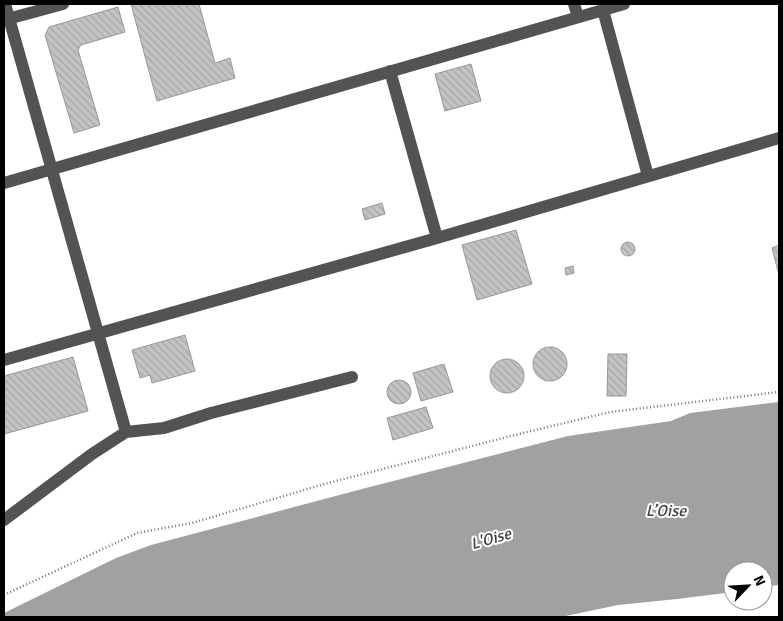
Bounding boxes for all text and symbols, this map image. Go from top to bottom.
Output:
water label: L’Oise [646,501,687,521]
water label: L'Oise [468,523,515,554]
north arrow [723,561,773,611]
text: N [750,573,769,589]

